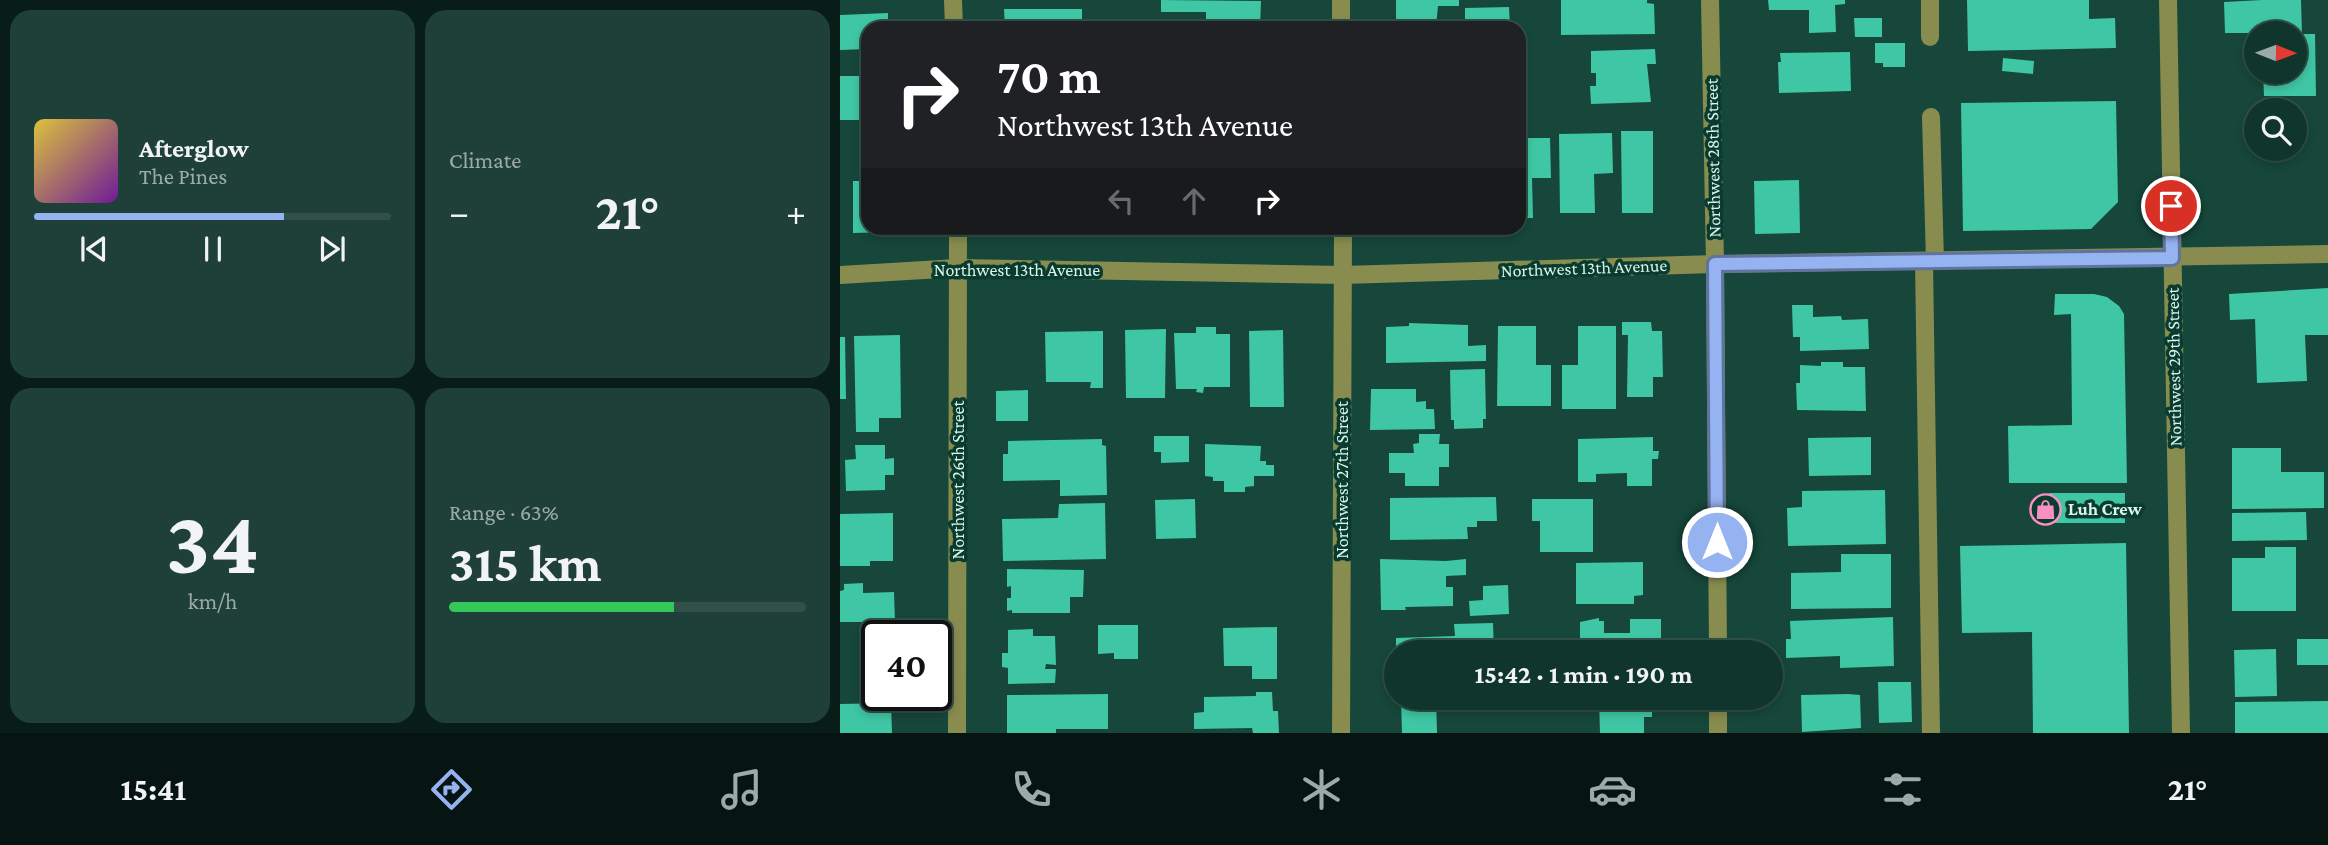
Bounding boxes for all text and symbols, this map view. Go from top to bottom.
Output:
north arrow [2244,21,2306,84]
map controls [2244,21,2307,161]
icon: right [882,49,973,140]
text: 70 m [997,49,1101,104]
street label: Northwest 28th Street [1702,77,1724,238]
button: search [2244,98,2307,161]
text: Northwest 13th Avenue [997,107,1293,143]
text: Afterglow [139,134,249,163]
text: Climate [449,147,521,173]
text: The Pines [139,163,227,189]
pin [2141,176,2201,236]
text: 21° [595,182,660,240]
icon: left [1102,182,1140,220]
icon: ahead [1175,182,1213,220]
icon: right [1248,182,1286,220]
icon: arrive [2152,187,2190,225]
text: − [449,191,469,233]
text: + [786,191,806,233]
icon: previous [75,230,113,268]
icon: pause [194,230,232,268]
icon: next [313,230,351,268]
street label: Northwest 13th Avenue [1500,255,1668,281]
street label: Northwest 13th Avenue [934,260,1100,280]
street label: Northwest 29th Street [2163,286,2185,447]
street label: Northwest 26th Street [948,400,968,559]
street label: Northwest 27th Street [1332,400,1352,559]
text: 34 [166,491,259,593]
shop icon: Luh Crew [2028,492,2062,526]
text: Range · 63% [449,499,559,525]
place label: Luh Crew [2068,499,2142,519]
position arrow [1680,505,1754,579]
text: 315 km [449,534,602,592]
text: km/h [188,588,237,614]
speed limit sign: 40 [861,620,952,711]
text: 15:42 · 1 min · 190 m [1475,660,1692,689]
icon: directions [427,765,476,814]
icon: music [717,765,766,814]
icon: phone [1007,765,1056,814]
icon: climate [1297,765,1346,814]
icon: car [1588,765,1637,814]
icon: filters [1878,765,1927,814]
text: 15:41 [121,771,186,807]
text: 21° [2168,771,2207,807]

